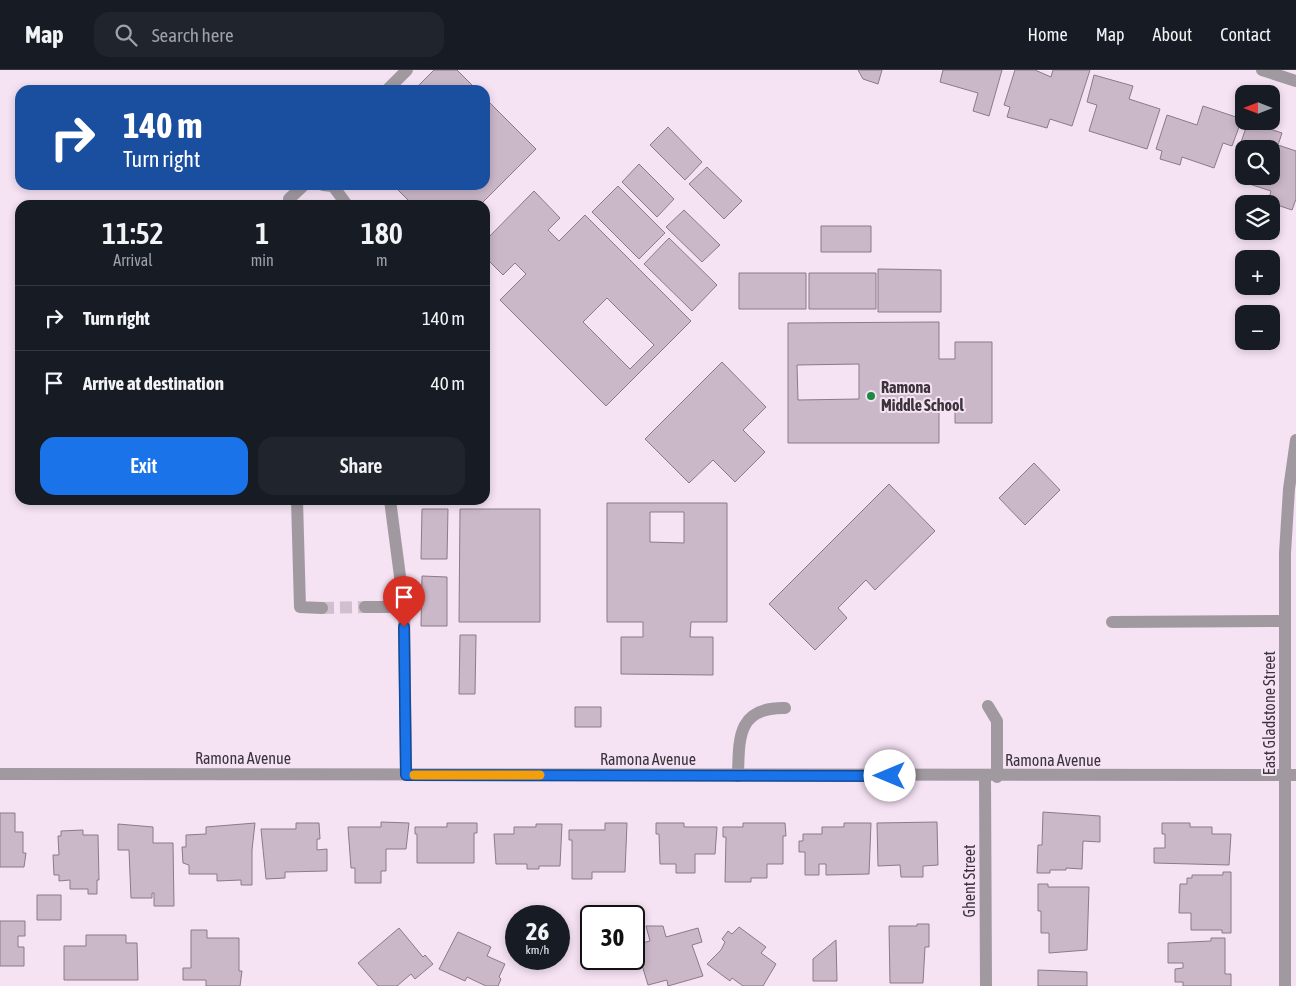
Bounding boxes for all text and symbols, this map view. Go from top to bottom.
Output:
search box [94,12,444,57]
text: Map [25,21,64,48]
icon: search [112,21,140,49]
text: Search here [152,24,234,46]
text: Home [1028,24,1068,45]
text: Map [1096,24,1125,45]
text: About [1153,24,1192,45]
text: Contact [1220,24,1271,45]
north arrow [1235,85,1280,130]
map controls [1235,85,1280,350]
icon: right [40,105,105,170]
text: 140 m [123,105,202,145]
button: search [1235,140,1280,185]
text: Turn right [123,146,200,172]
button: layers [1235,195,1280,240]
text: 11:52 [102,216,164,250]
text: 1 [255,216,269,250]
text: 180 [361,216,403,250]
button: + [1235,250,1280,295]
text: Arrival [113,251,152,269]
text: min [251,251,274,269]
text: m [376,251,388,269]
icon: right [40,304,68,332]
button: − [1235,305,1280,350]
text: Turn right [83,307,150,329]
text: 140 m [422,307,465,329]
icon: arrive [40,369,68,397]
text: Arrive at destination [83,372,224,394]
text: 40 m [431,372,465,394]
place label: Ramona Middle School [881,378,965,414]
marker: Ramona Middle School [865,390,877,402]
button: Exit [40,437,248,495]
button: Share [258,437,465,495]
pin [383,576,425,627]
icon: arrive [390,583,418,611]
street label: East Gladstone Street [1260,650,1278,775]
street label: Ramona Avenue [195,749,291,767]
position arrow [863,749,915,801]
street label: Ramona Avenue [600,750,696,768]
street label: Ramona Avenue [1005,751,1101,769]
street label: Ghent Street [960,844,978,918]
speed limit sign: 30 [580,905,645,970]
text: 26 [526,917,549,945]
text: km/h [526,943,549,957]

